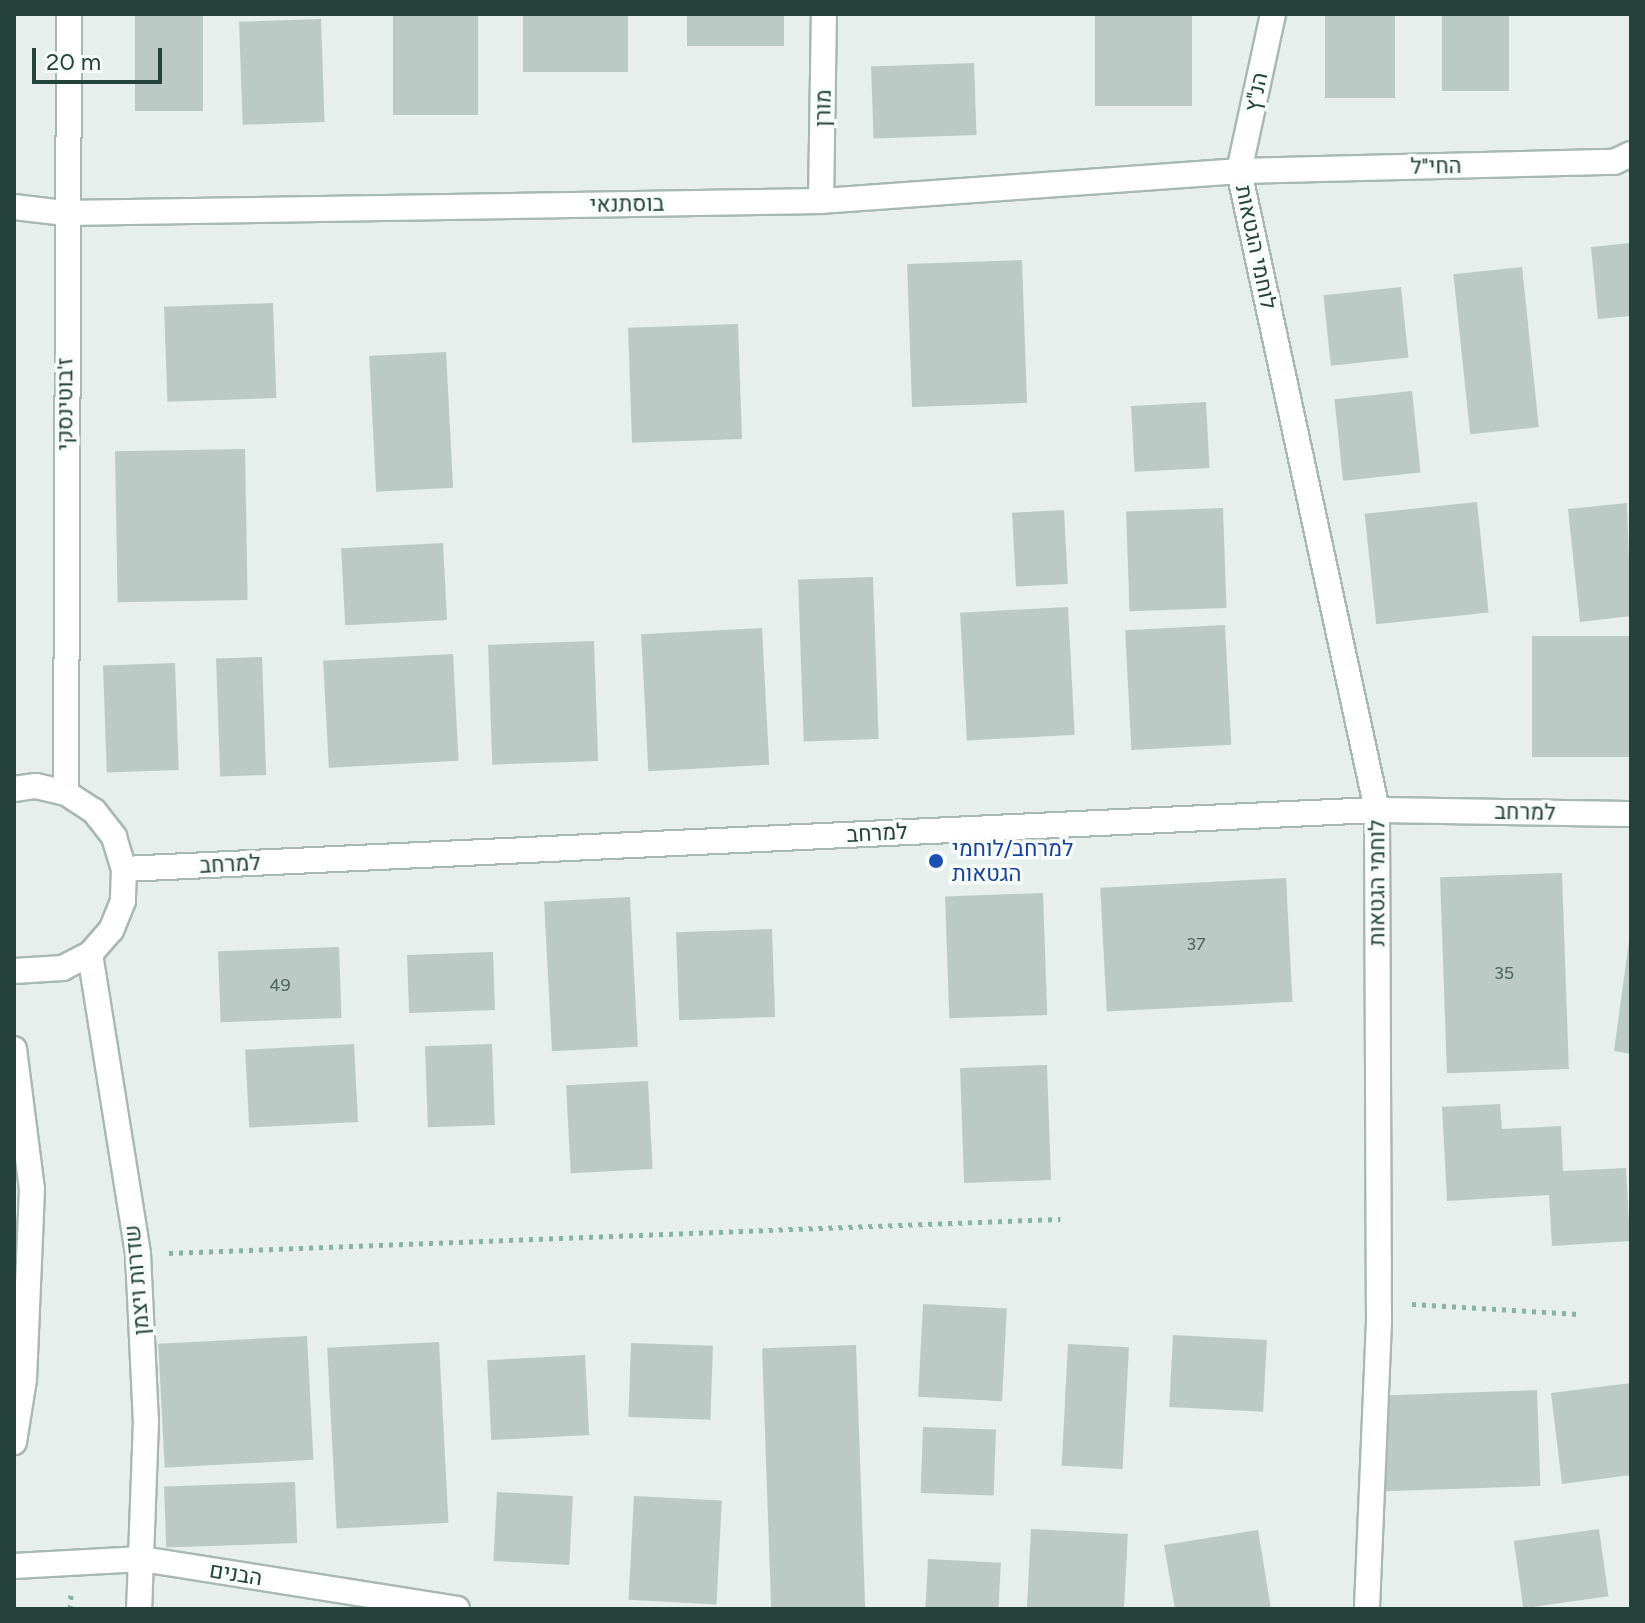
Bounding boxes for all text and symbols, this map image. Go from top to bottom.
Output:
scale bar [36,32,166,82]
text: 20 m [46,47,101,76]
street label: הנ"ץ [1239,70,1273,114]
street label: מורן [809,89,837,127]
street label: החי"ל [1410,152,1462,180]
street label: לוחמי הגטאות [1230,182,1282,312]
street label: בוסתנאי [589,190,665,218]
street label: ז'בוטינסקי [52,358,78,450]
street label: למרחב [1494,798,1556,826]
street label: למרחב [846,818,908,848]
street label: לוחמי הגטאות [1364,820,1390,946]
place label: למרחב/לוחמי הגטאות [952,835,1073,886]
street label: למרחב [199,849,261,879]
marker: למרחב/לוחמי הגטאות [927,852,945,870]
house number: 37 [1186,933,1206,955]
house number: 35 [1494,962,1514,984]
house number: 49 [269,974,291,996]
street label: שדרות ויצמן [119,1224,155,1336]
street label: הבנים [208,1557,264,1591]

